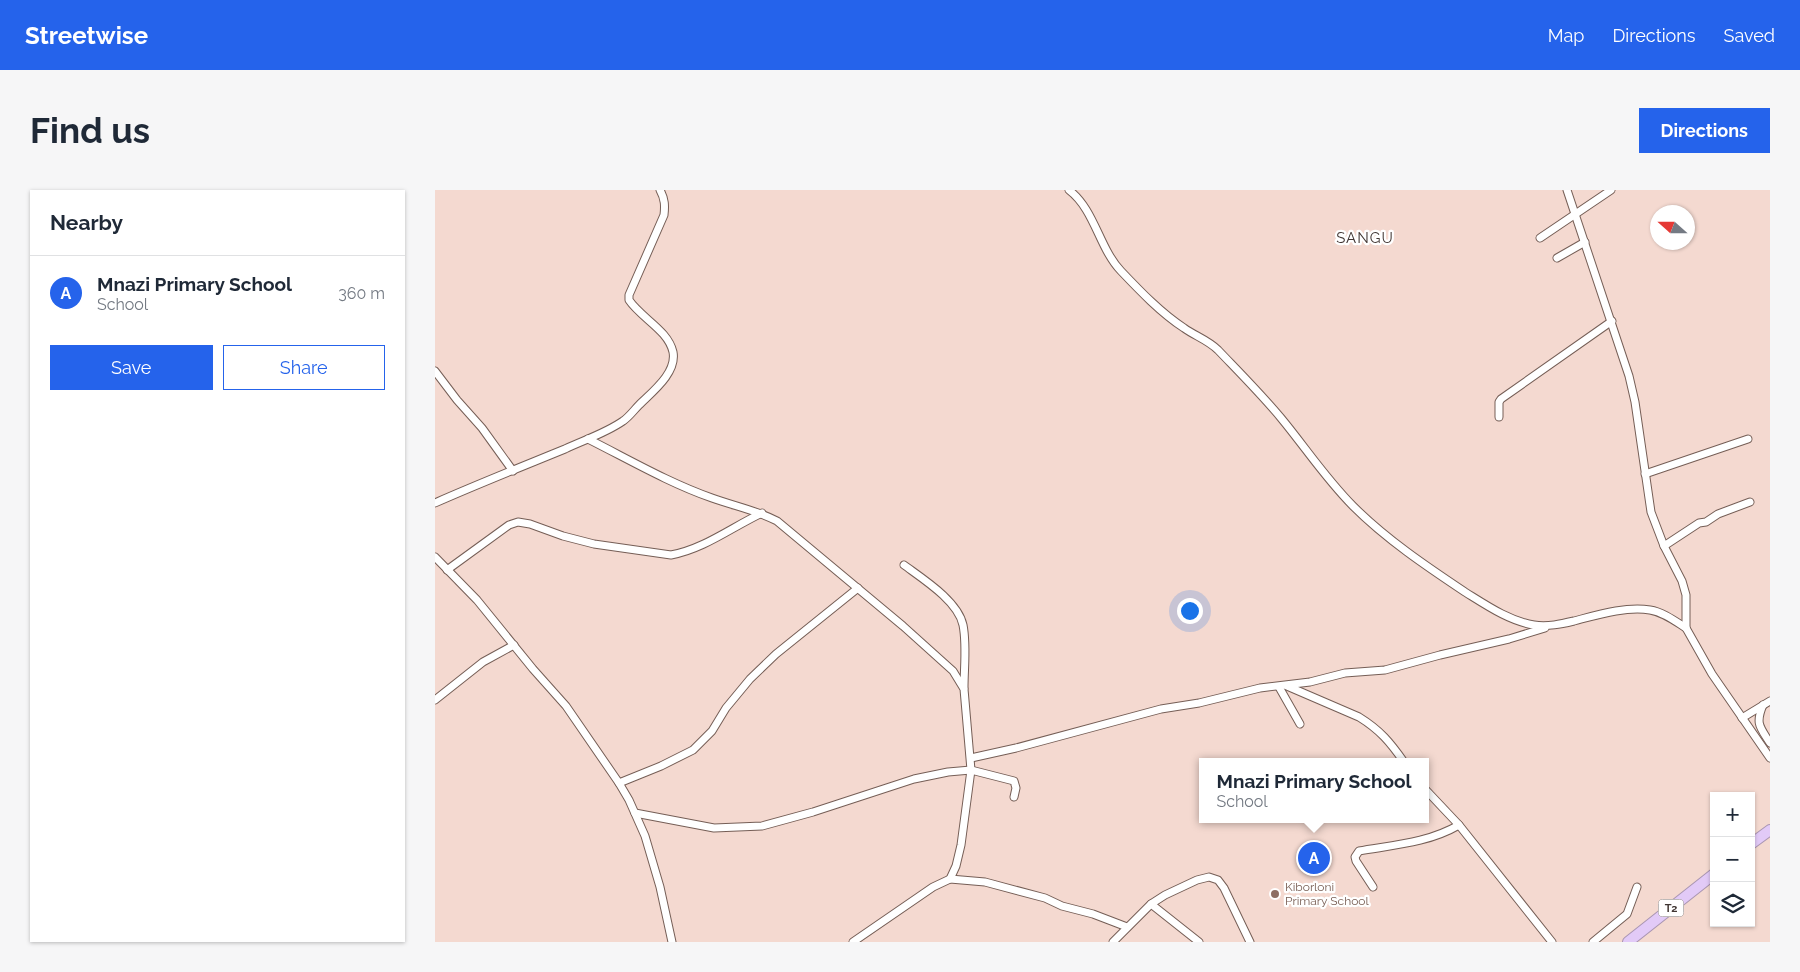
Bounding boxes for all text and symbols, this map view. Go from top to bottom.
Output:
text: Streetwise [25,21,148,50]
text: Map [1548,25,1584,46]
text: Directions [1612,25,1696,46]
text: Saved [1724,25,1775,46]
button: Directions [1639,108,1770,153]
text: Find us [30,110,150,151]
north arrow [1650,205,1695,250]
text: Nearby [50,210,123,235]
district label: SANGU [1336,229,1394,247]
text: Mnazi Primary School [97,273,292,295]
text: A [61,284,71,303]
text: 360 m [338,284,385,303]
text: School [97,295,148,314]
button: Save [50,345,213,390]
button: Share [223,345,385,390]
your location [1177,598,1203,624]
popup [1199,758,1429,823]
text: Mnazi Primary School [1217,770,1412,792]
text: School [1217,792,1268,811]
map controls [1710,792,1755,927]
button: + [1710,792,1755,837]
button: − [1710,837,1755,882]
pin: A [1298,839,1330,877]
place label: Kiborloni Primary School [1285,880,1369,908]
button: layers [1710,882,1755,927]
marker: Kiborloni Primary School [1269,888,1281,900]
road number: T2 [1659,900,1683,916]

